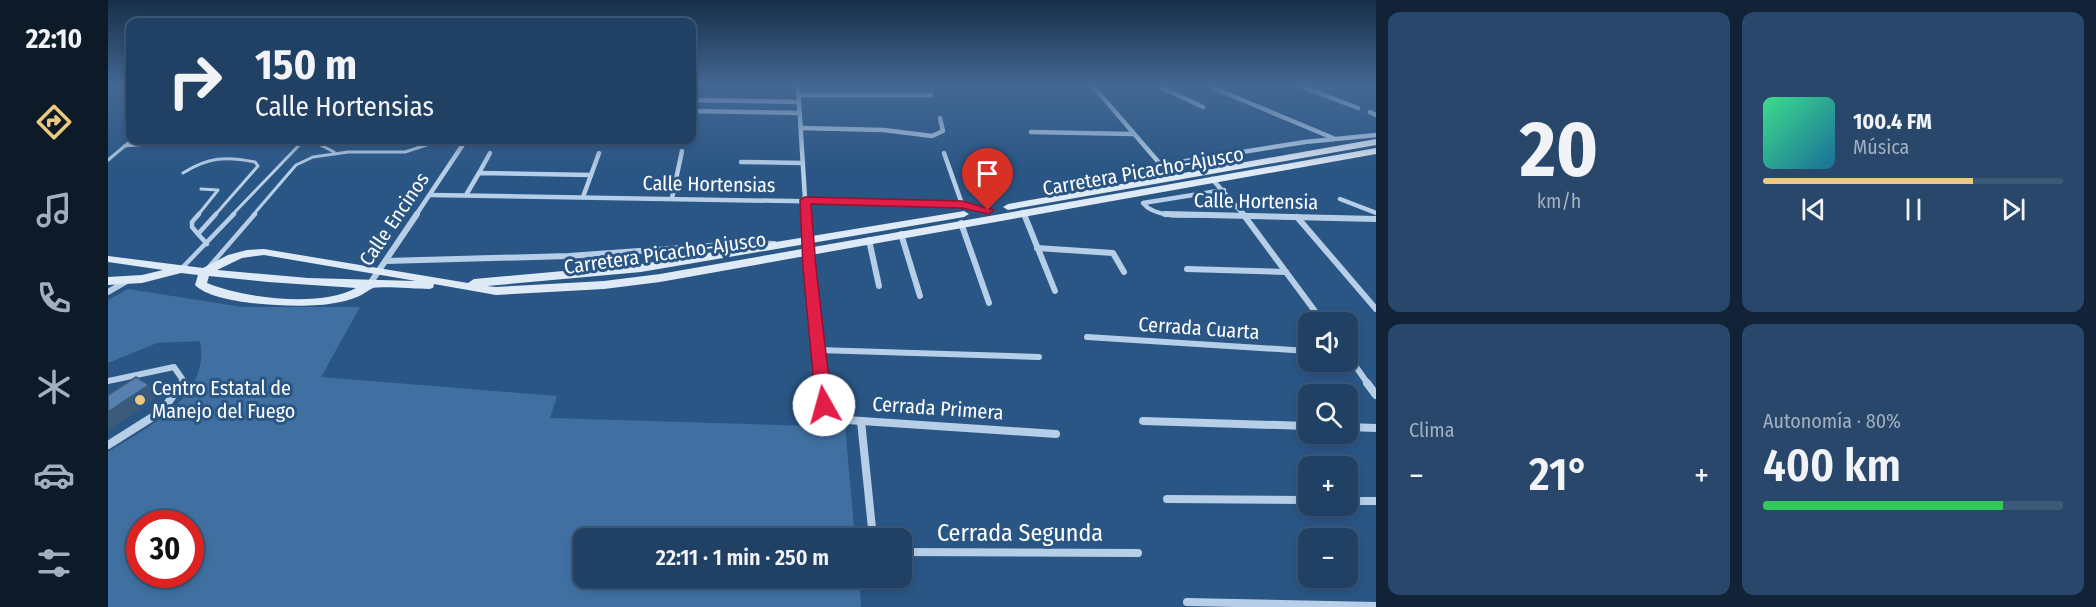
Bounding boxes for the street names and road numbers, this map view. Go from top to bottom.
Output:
street label: Carretera Picacho-Ajusco [1041,141,1245,201]
street label: Calle Encinos [354,168,434,270]
street label: Calle Hortensias [642,171,776,197]
street label: Calle Hortensia [1194,188,1318,214]
street label: Carretera Picacho-Ajusco [562,227,768,279]
street label: Cerrada Cuarta [1138,312,1260,344]
street label: Cerrada Primera [872,391,1004,425]
street label: Cerrada Segunda [937,519,1103,547]

